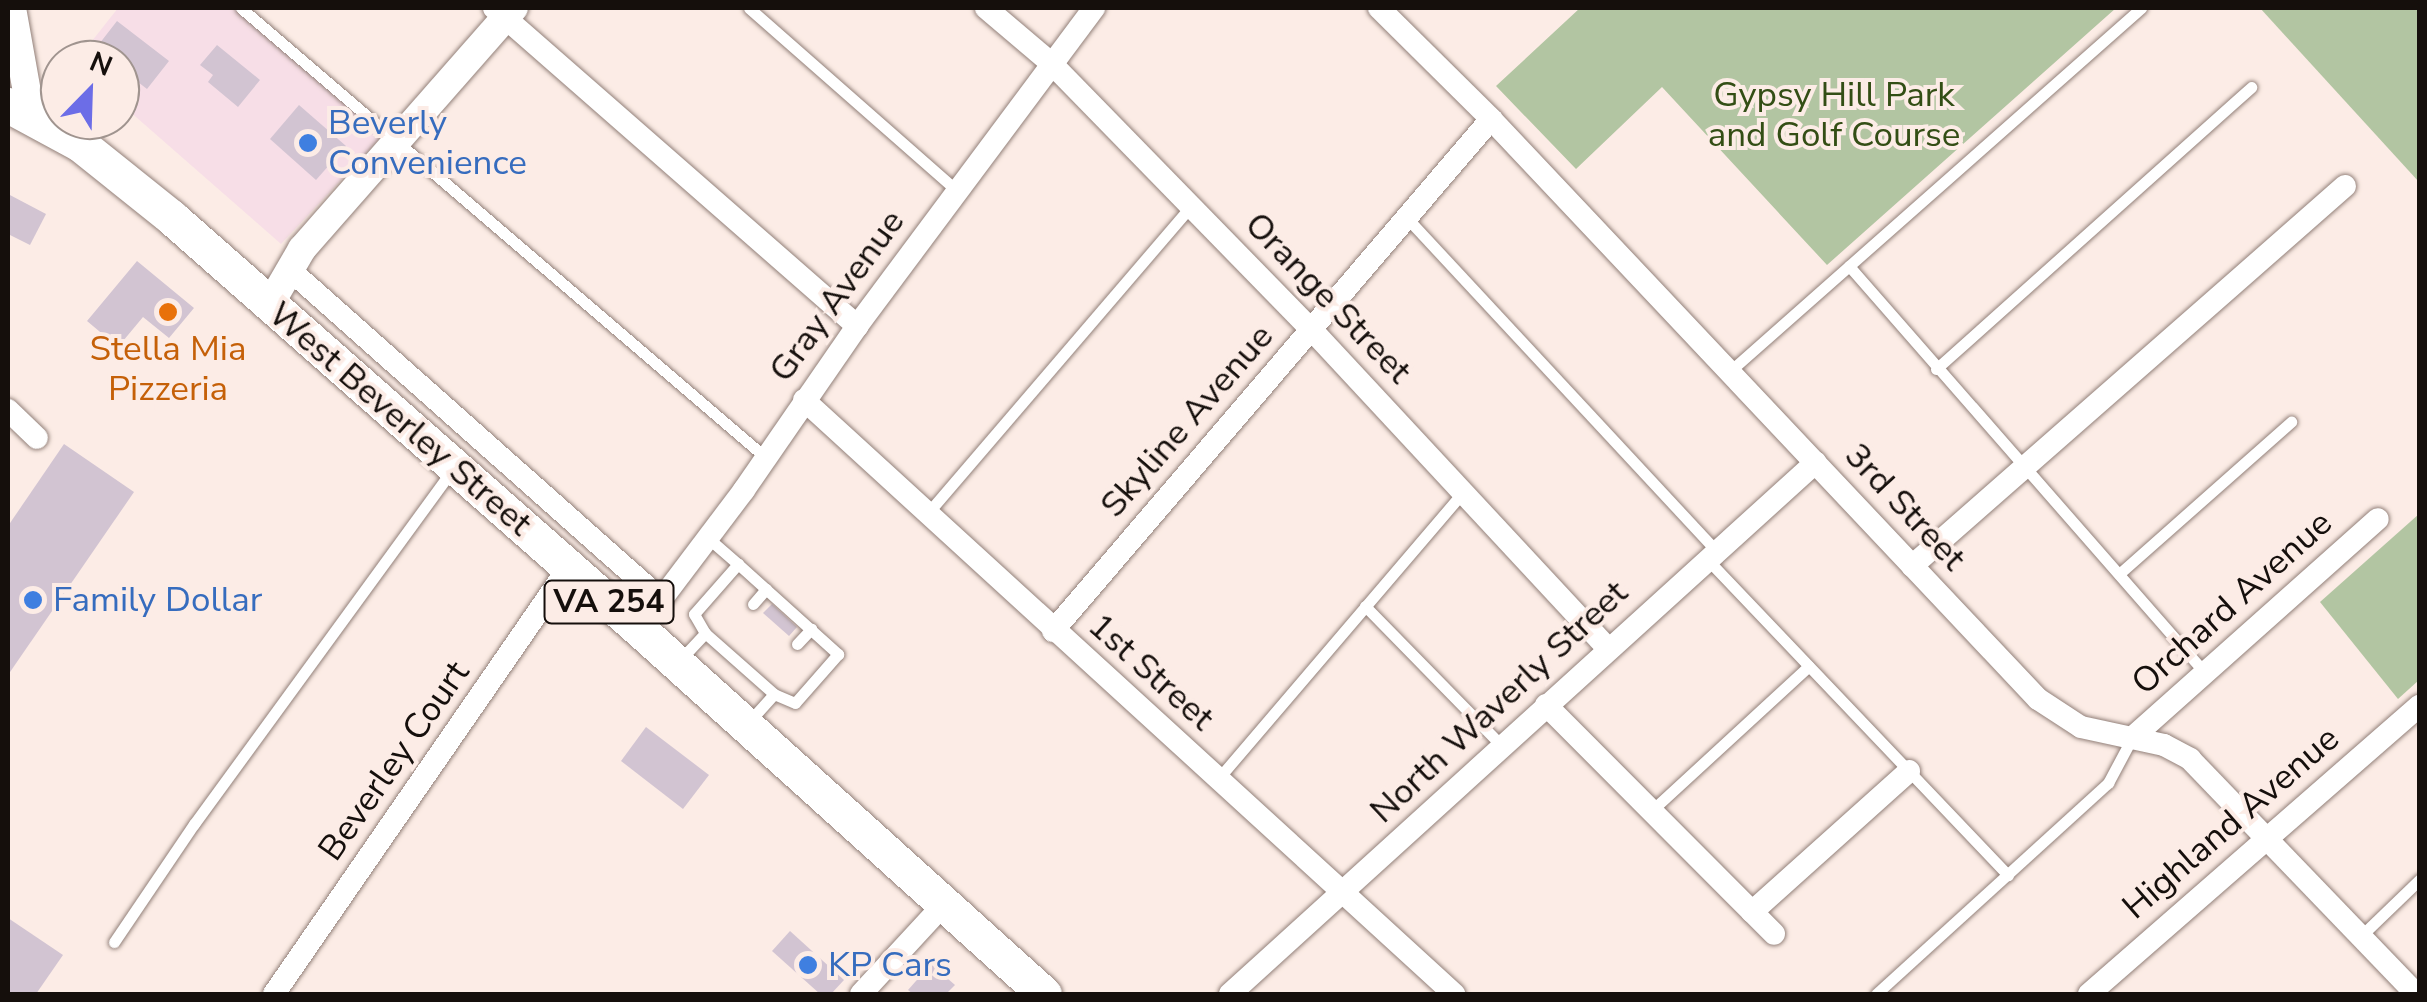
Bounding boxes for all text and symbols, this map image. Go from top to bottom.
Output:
north arrow [40,40,140,140]
text: N [84,43,118,86]
park label: Gypsy Hill Park and Golf Course [1708,74,1960,156]
place label: Beverly Convenience [328,102,527,184]
marker: Beverly Convenience [297,132,319,154]
street label: Gray Avenue [761,202,913,390]
street label: Orange Street [1236,204,1420,392]
street label: West Beverley Street [260,293,540,545]
marker: Stella Mia Pizzeria [157,301,179,323]
street label: Skyline Avenue [1092,316,1282,526]
place label: Stella Mia Pizzeria [89,328,247,410]
street label: 3rd Street [1836,435,1974,579]
street label: Orchard Avenue [2123,502,2341,704]
street label: North Waverly Street [1362,572,1636,832]
road number: VA 254 [542,575,676,629]
place label: Family Dollar [53,579,262,621]
marker: Family Dollar [22,589,44,611]
street label: 1st Street [1080,605,1222,739]
street label: Beverley Court [310,653,478,869]
street label: Highland Avenue [2114,718,2348,928]
place label: KP Cars [828,944,952,986]
marker: KP Cars [797,954,819,976]

